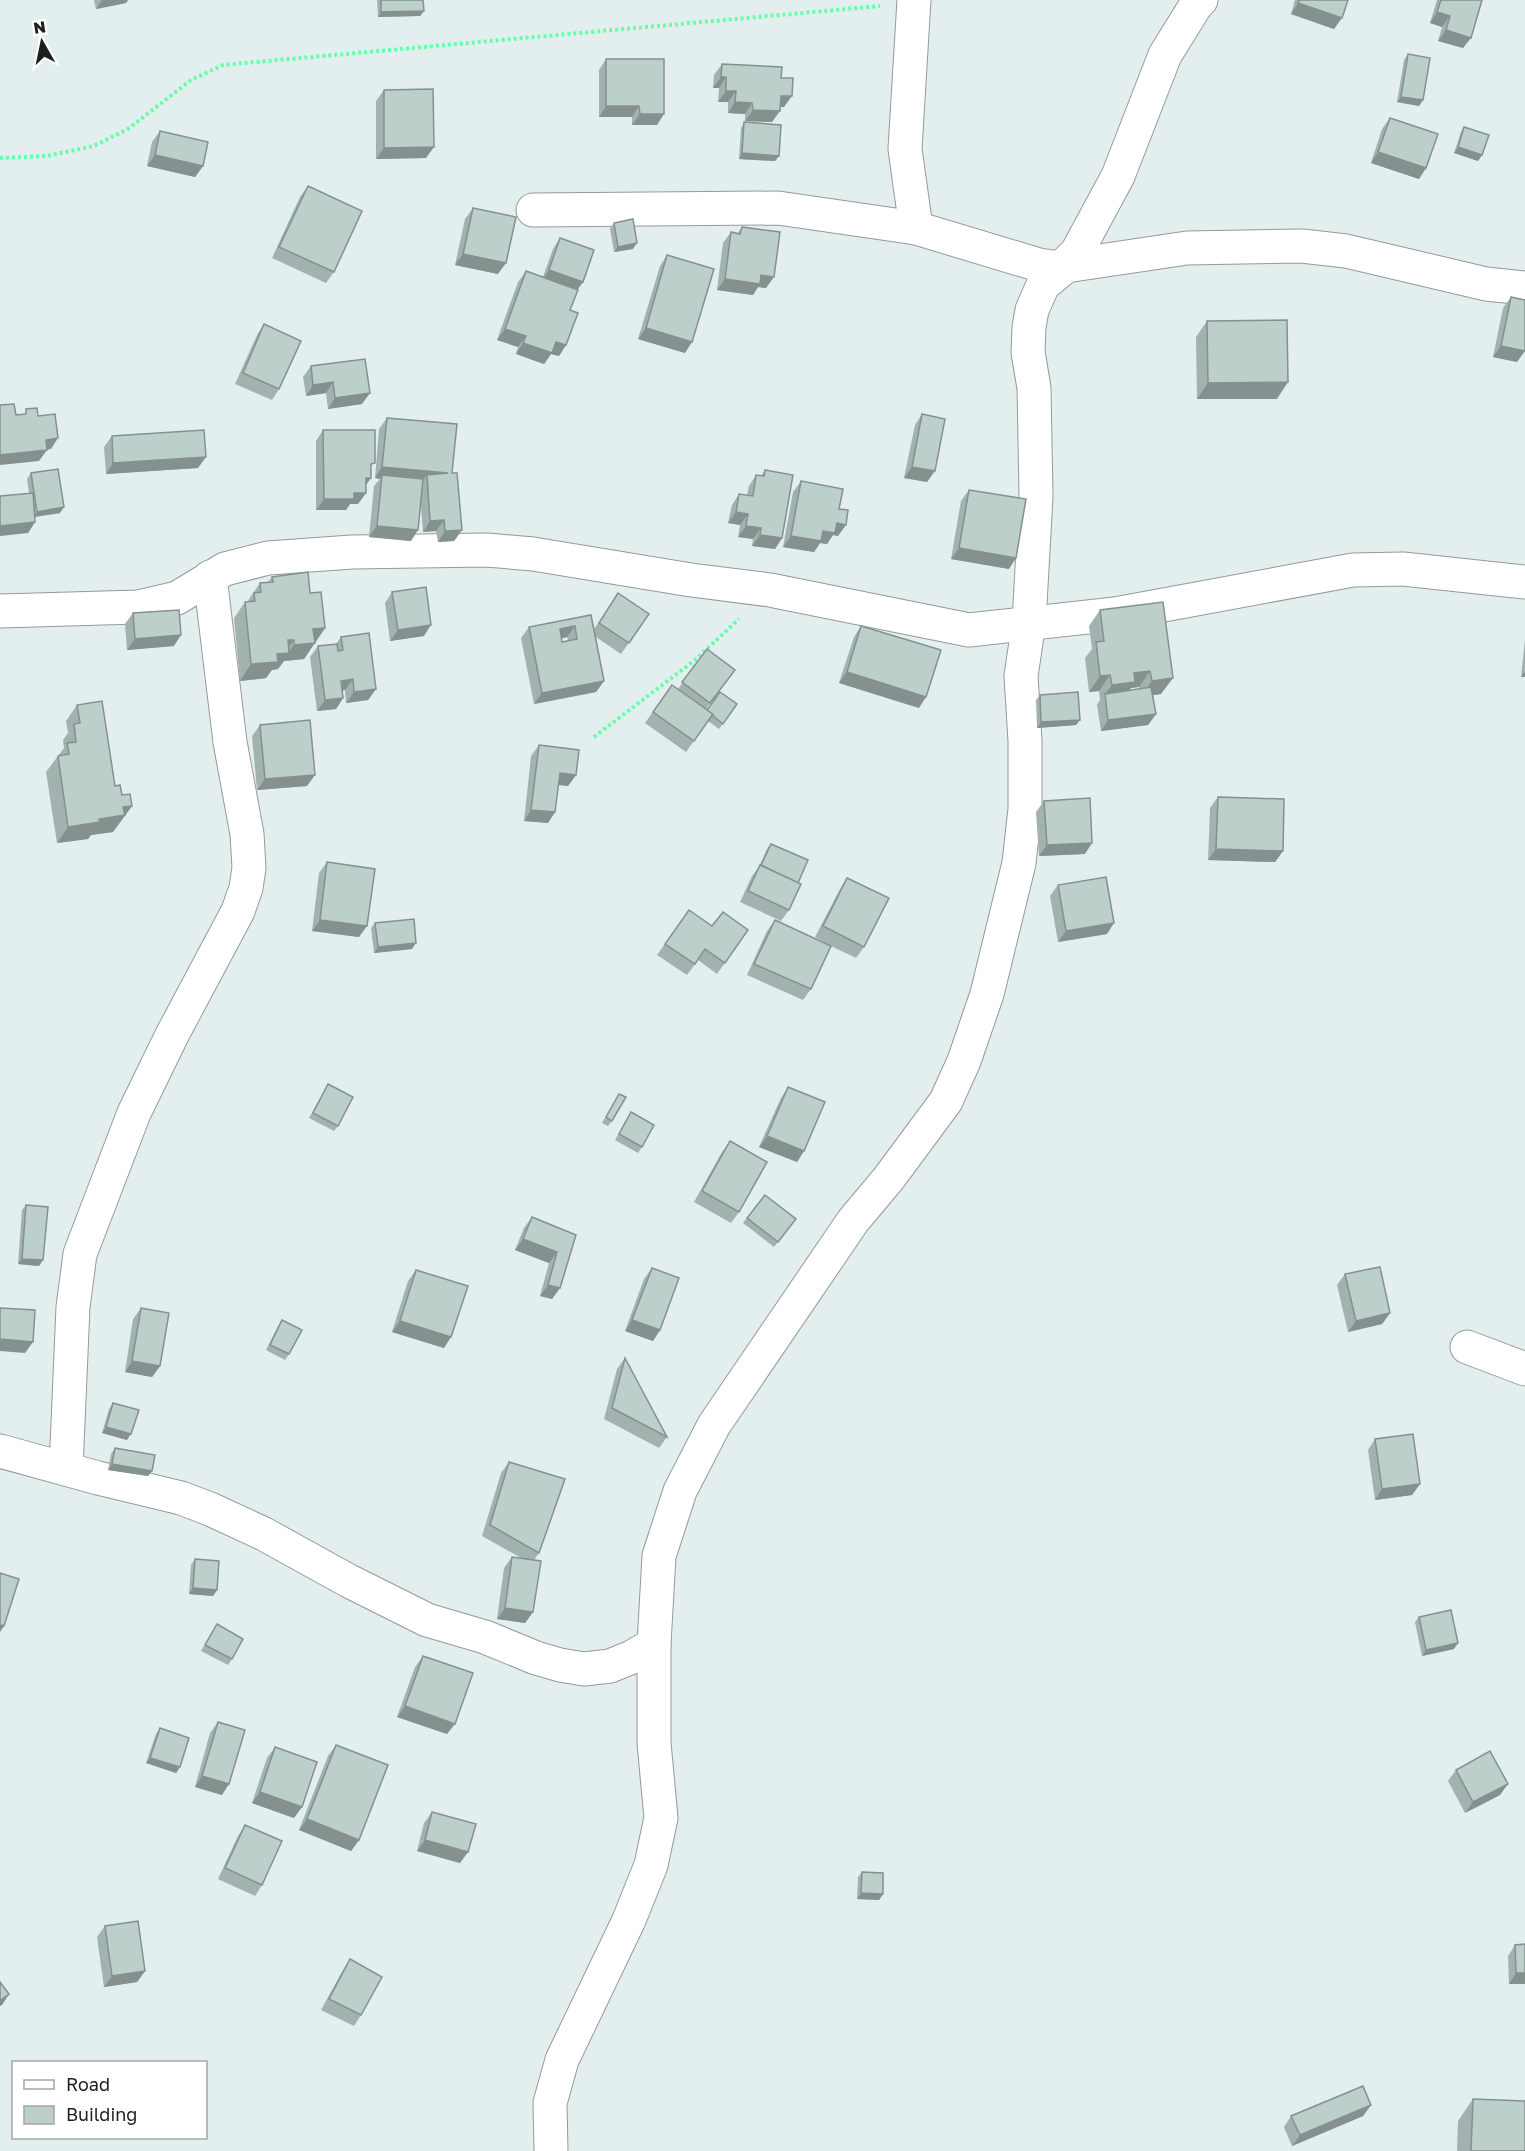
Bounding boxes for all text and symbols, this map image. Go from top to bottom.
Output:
north arrow [12,12,72,72]
text: N [32,16,47,38]
legend [12,2061,207,2139]
text: Road [66,2073,110,2095]
text: Building [66,2103,137,2125]

